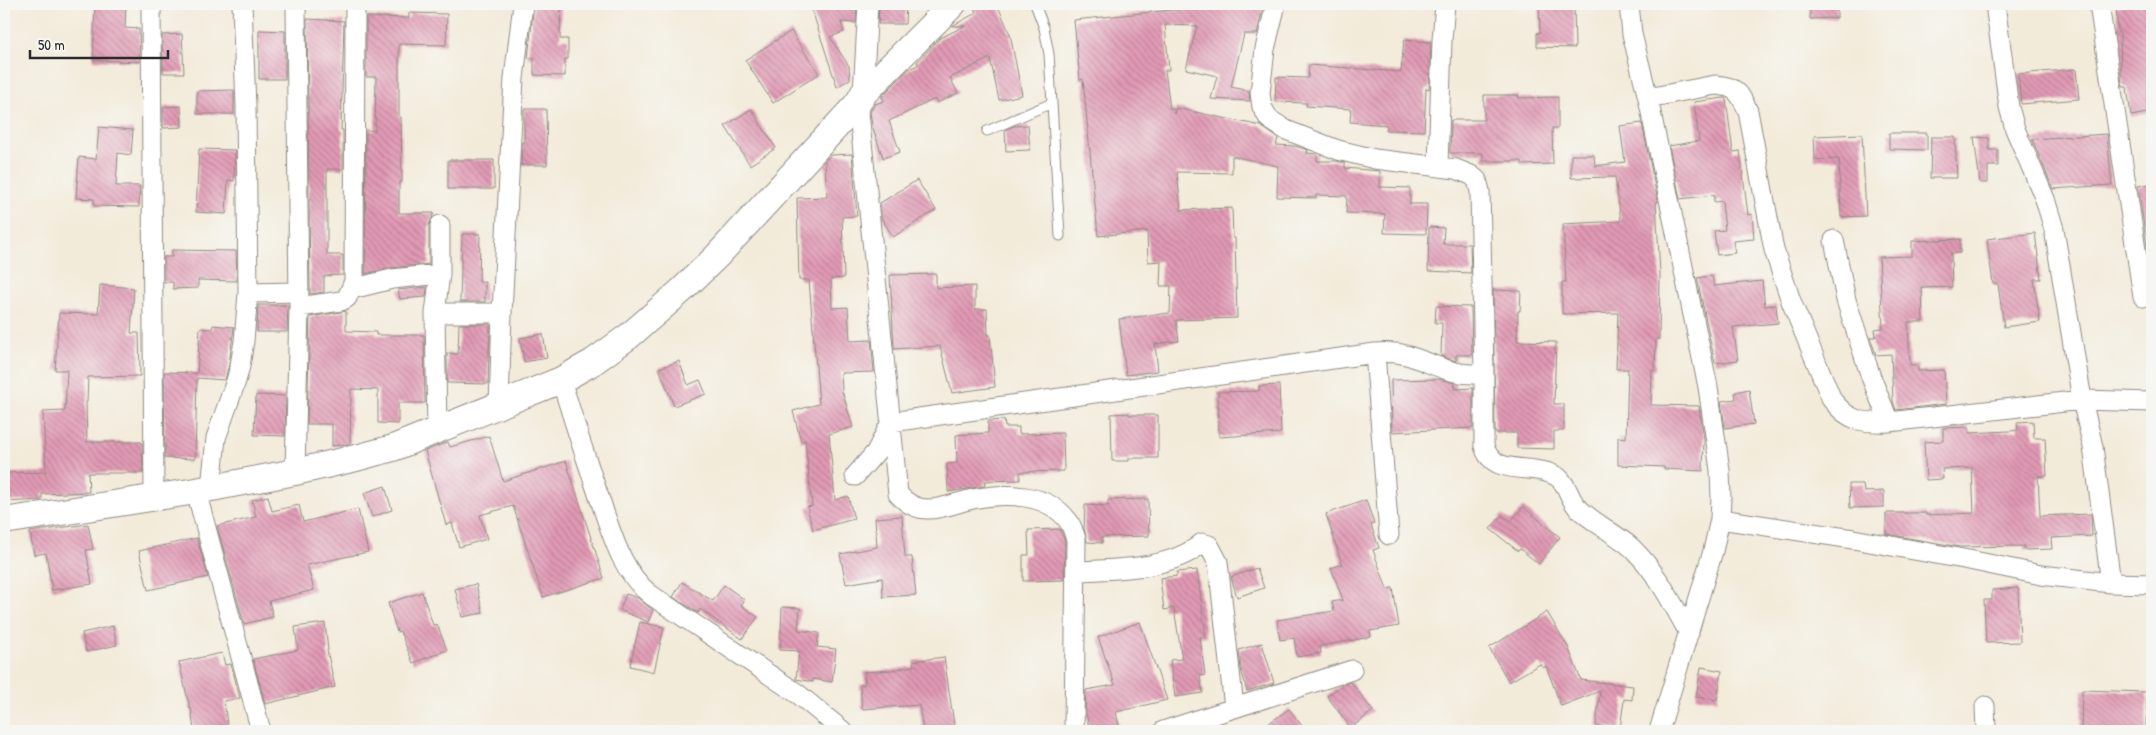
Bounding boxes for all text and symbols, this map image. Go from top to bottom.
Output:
scale bar [30,28,168,60]
text: 50 m [38,34,65,55]

